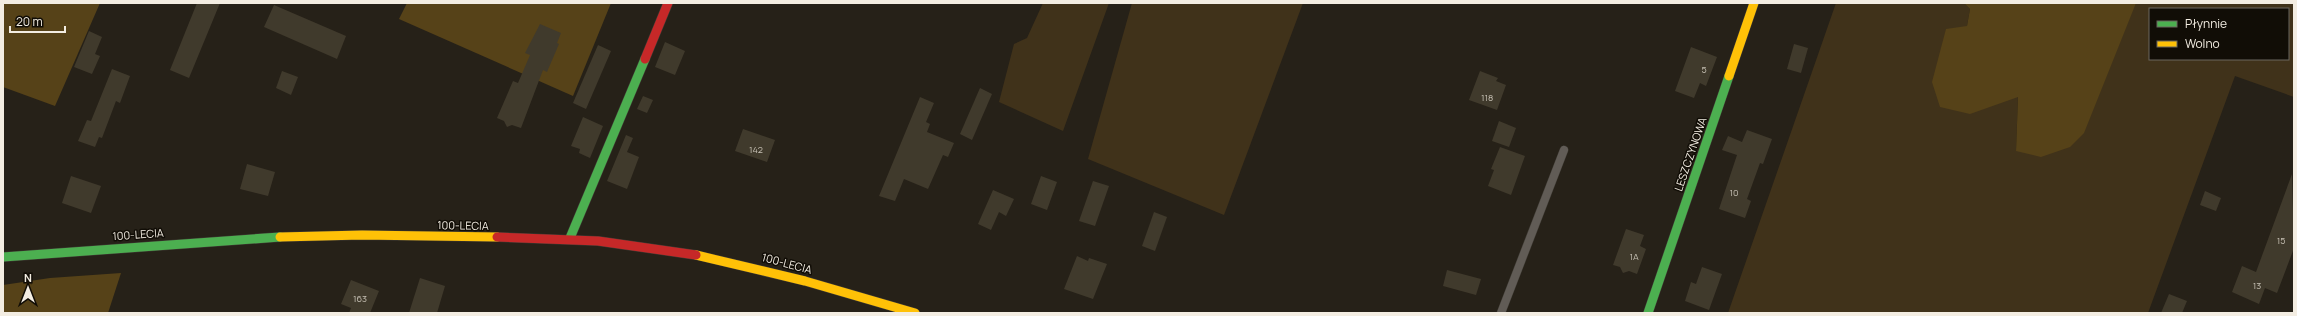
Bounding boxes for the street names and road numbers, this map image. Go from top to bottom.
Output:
street label: LESZCZYNOWA [1670,115,1710,193]
street label: 100-LECIA [437,217,489,233]
street label: 100-LECIA [112,225,164,243]
street label: 100-LECIA [760,249,814,277]

